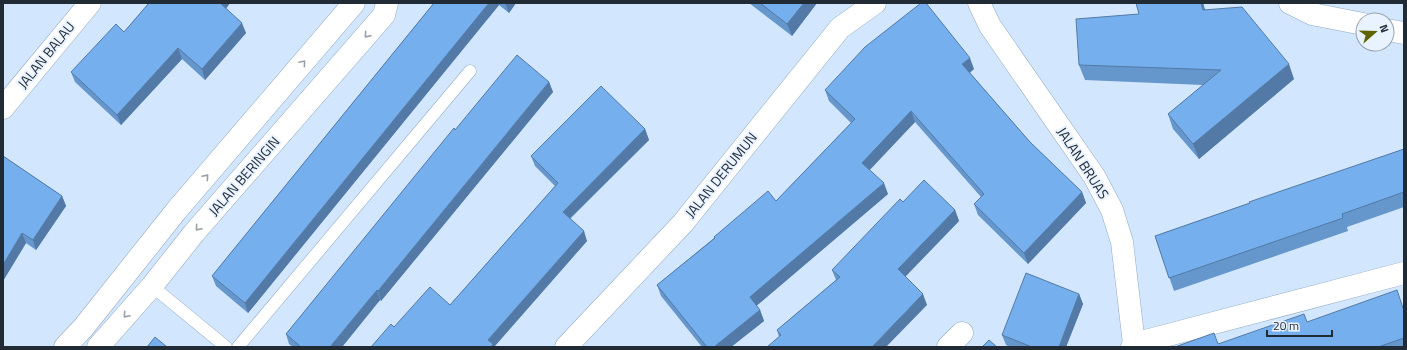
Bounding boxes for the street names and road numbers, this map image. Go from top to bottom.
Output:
street label: JALAN BALAU [12,17,79,93]
street label: JALAN BRUAS [1052,123,1115,203]
street label: JALAN DERUMUN [680,127,762,222]
street label: JALAN BERINGIN [203,131,284,220]

